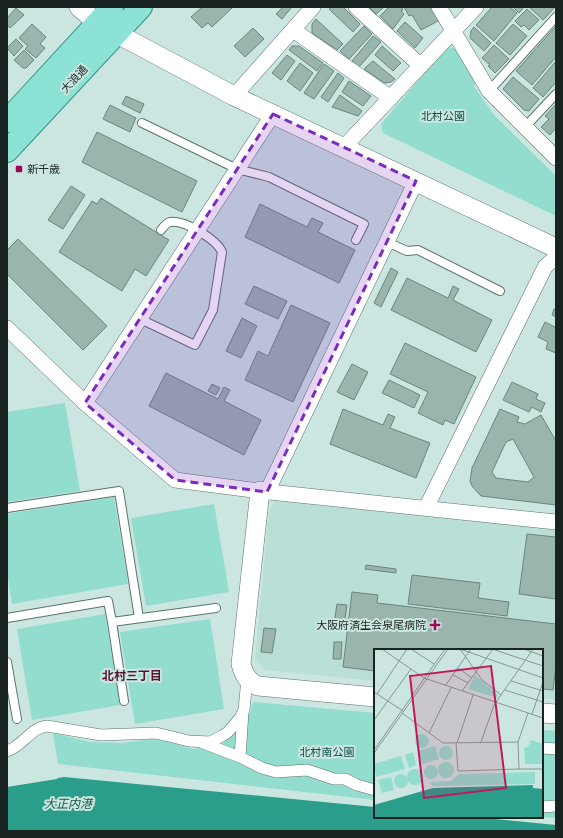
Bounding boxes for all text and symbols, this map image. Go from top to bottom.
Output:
street label: 大浪通 [57,61,90,96]
park label: 北村公園 [421,108,465,123]
place label: 新千歳 [27,161,60,176]
marker: 新千歳 [14,164,24,174]
place label: 大阪府済生会泉尾病院 [316,617,426,632]
marker: 大阪府済生会泉尾病院 [429,619,441,631]
inset map [374,649,543,818]
district label: 北村三丁目 [102,667,162,684]
park label: 北村南公園 [300,744,355,759]
water label: 大正内港 [44,795,94,812]

